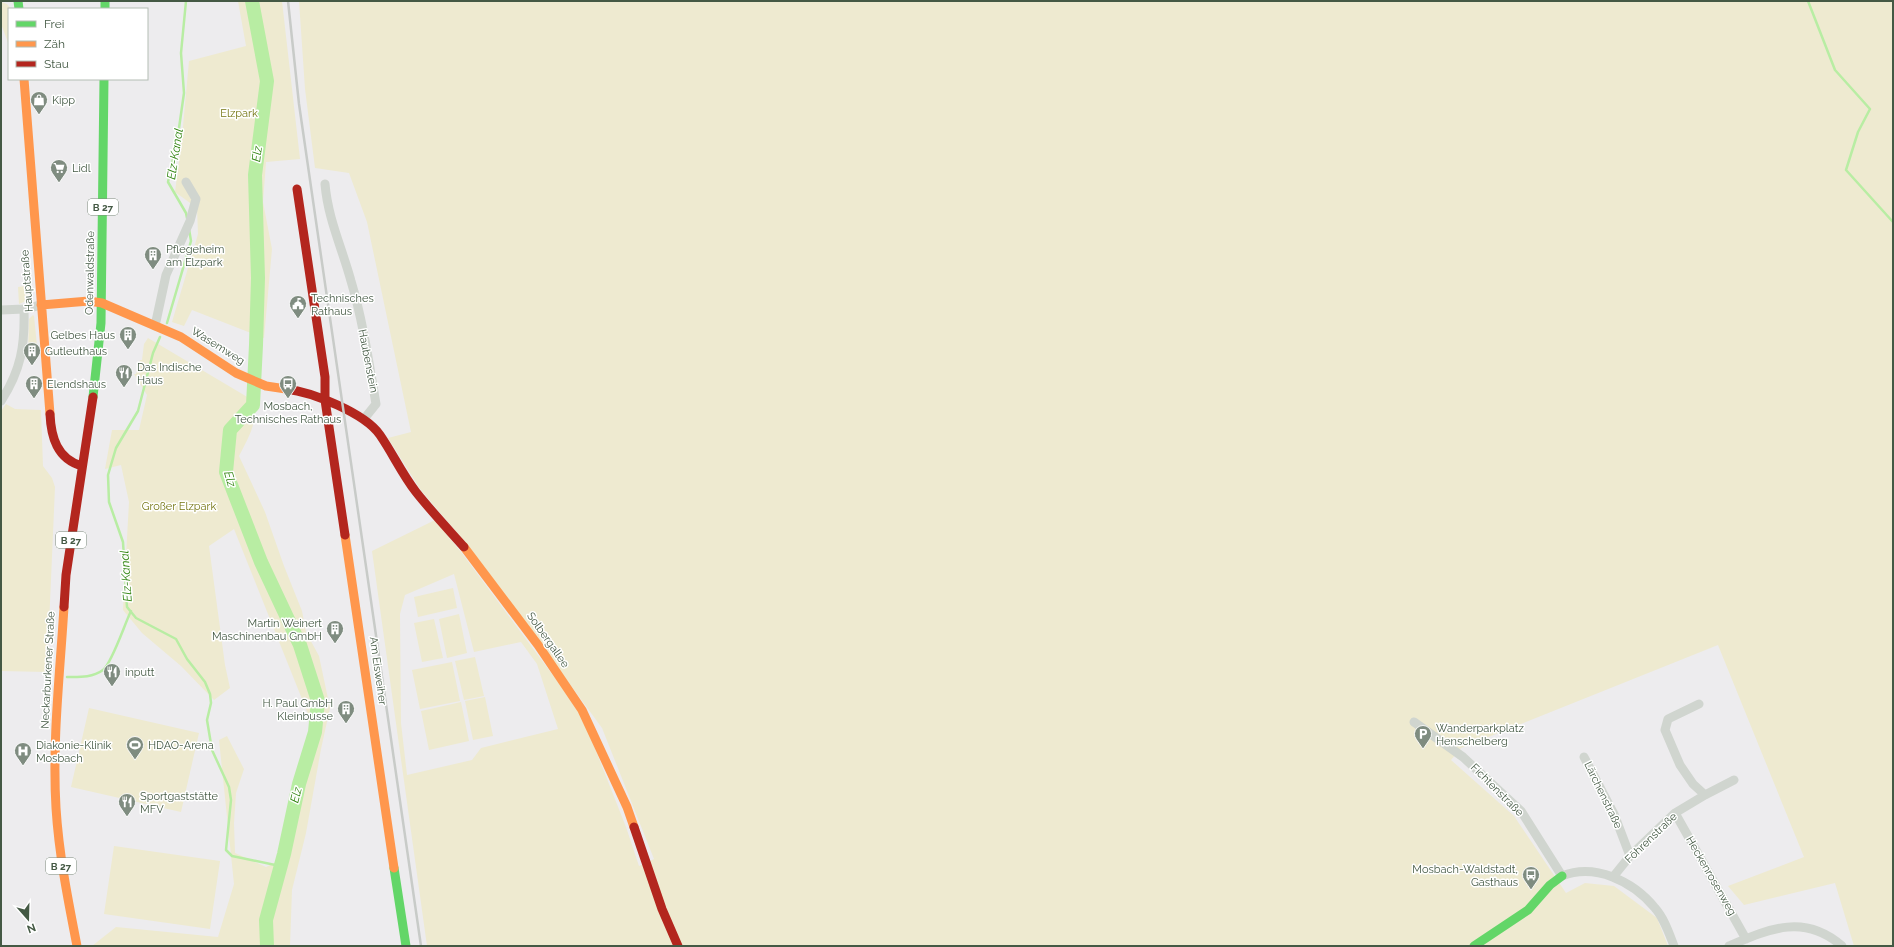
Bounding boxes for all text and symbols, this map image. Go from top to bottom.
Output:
legend [8,8,148,80]
text: Frei [44,17,64,31]
text: Zäh [44,37,65,51]
text: Stau [44,57,69,71]
shop icon: Kipp [29,90,49,115]
place label: Kipp [52,94,75,107]
park label: Elzpark [220,107,258,120]
water label: Elz-Kanal [164,127,186,181]
water label: Elz [249,145,265,163]
supermarket icon: Lidl [49,158,69,183]
place label: Lidl [72,162,91,175]
road number: B 27 [88,199,118,215]
street label: Odenwaldstraße [83,230,97,315]
place label: Pflegeheim am Elzpark [166,243,224,269]
building icon: Pflegeheim am Elzpark [143,245,163,270]
street label: Hauptstraße [18,249,36,313]
place label: Technisches Rathaus [311,292,374,318]
public building icon: Technisches Rathaus [288,294,308,319]
street label: Wasemweg [189,324,247,368]
building icon: Gelbes Haus [118,325,138,350]
street label: Haubenstein [355,328,381,394]
place label: Gelbes Haus [50,329,115,342]
building icon: Gutleuthaus [22,341,42,366]
place label: Gutleuthaus [45,345,107,358]
place label: Das Indische Haus [137,361,202,387]
restaurant icon: Das Indische Haus [114,363,134,388]
building icon: Elendshaus [24,374,44,399]
bus stop icon: Mosbach, Technisches Rathaus [278,374,298,399]
place label: Elendshaus [47,378,106,391]
place label: Mosbach, Technisches Rathaus [235,400,341,426]
water label: Elz [221,470,239,489]
park label: Großer Elzpark [142,500,216,513]
road number: B 27 [56,532,86,548]
water label: Elz-Kanal [117,550,135,602]
street label: Neckarburkener Straße [38,610,58,729]
street label: Solbergallee [524,610,572,671]
place label: Martin Weinert Maschinenbau GmbH [212,617,322,643]
building icon: Martin Weinert Maschinenbau GmbH [325,619,345,644]
street label: Am Eisweiher [367,636,389,706]
restaurant icon: inputt [102,662,122,687]
place label: inputt [125,666,155,679]
place label: H. Paul GmbH Kleinbusse [262,697,334,723]
building icon: H. Paul GmbH Kleinbusse [336,699,356,724]
place label: Wanderparkplatz Henschelberg [1436,722,1524,748]
parking icon: Wanderparkplatz Henschelberg [1413,724,1433,749]
sports icon: HDAO-Arena [125,735,145,760]
place label: Diakonie-Klinik Mosbach [36,739,112,765]
place label: HDAO-Arena [148,739,214,752]
hospital icon: Diakonie-Klinik Mosbach [13,741,33,766]
street label: Lärchenstraße [1581,759,1625,831]
street label: Fichtenstraße [1468,761,1526,819]
water label: Elz [287,785,305,804]
place label: Sportgaststätte MFV [140,790,218,816]
restaurant icon: Sportgaststätte MFV [117,792,137,817]
street label: Föhrenstraße [1622,810,1680,866]
street label: Heckenrosenweg [1683,834,1739,918]
road number: B 27 [46,858,76,874]
place label: Mosbach-Waldstadt, Gasthaus [1412,863,1518,889]
bus stop icon: Mosbach-Waldstadt, Gasthaus [1521,865,1541,890]
north arrow [8,899,48,939]
text: N [25,920,37,935]

